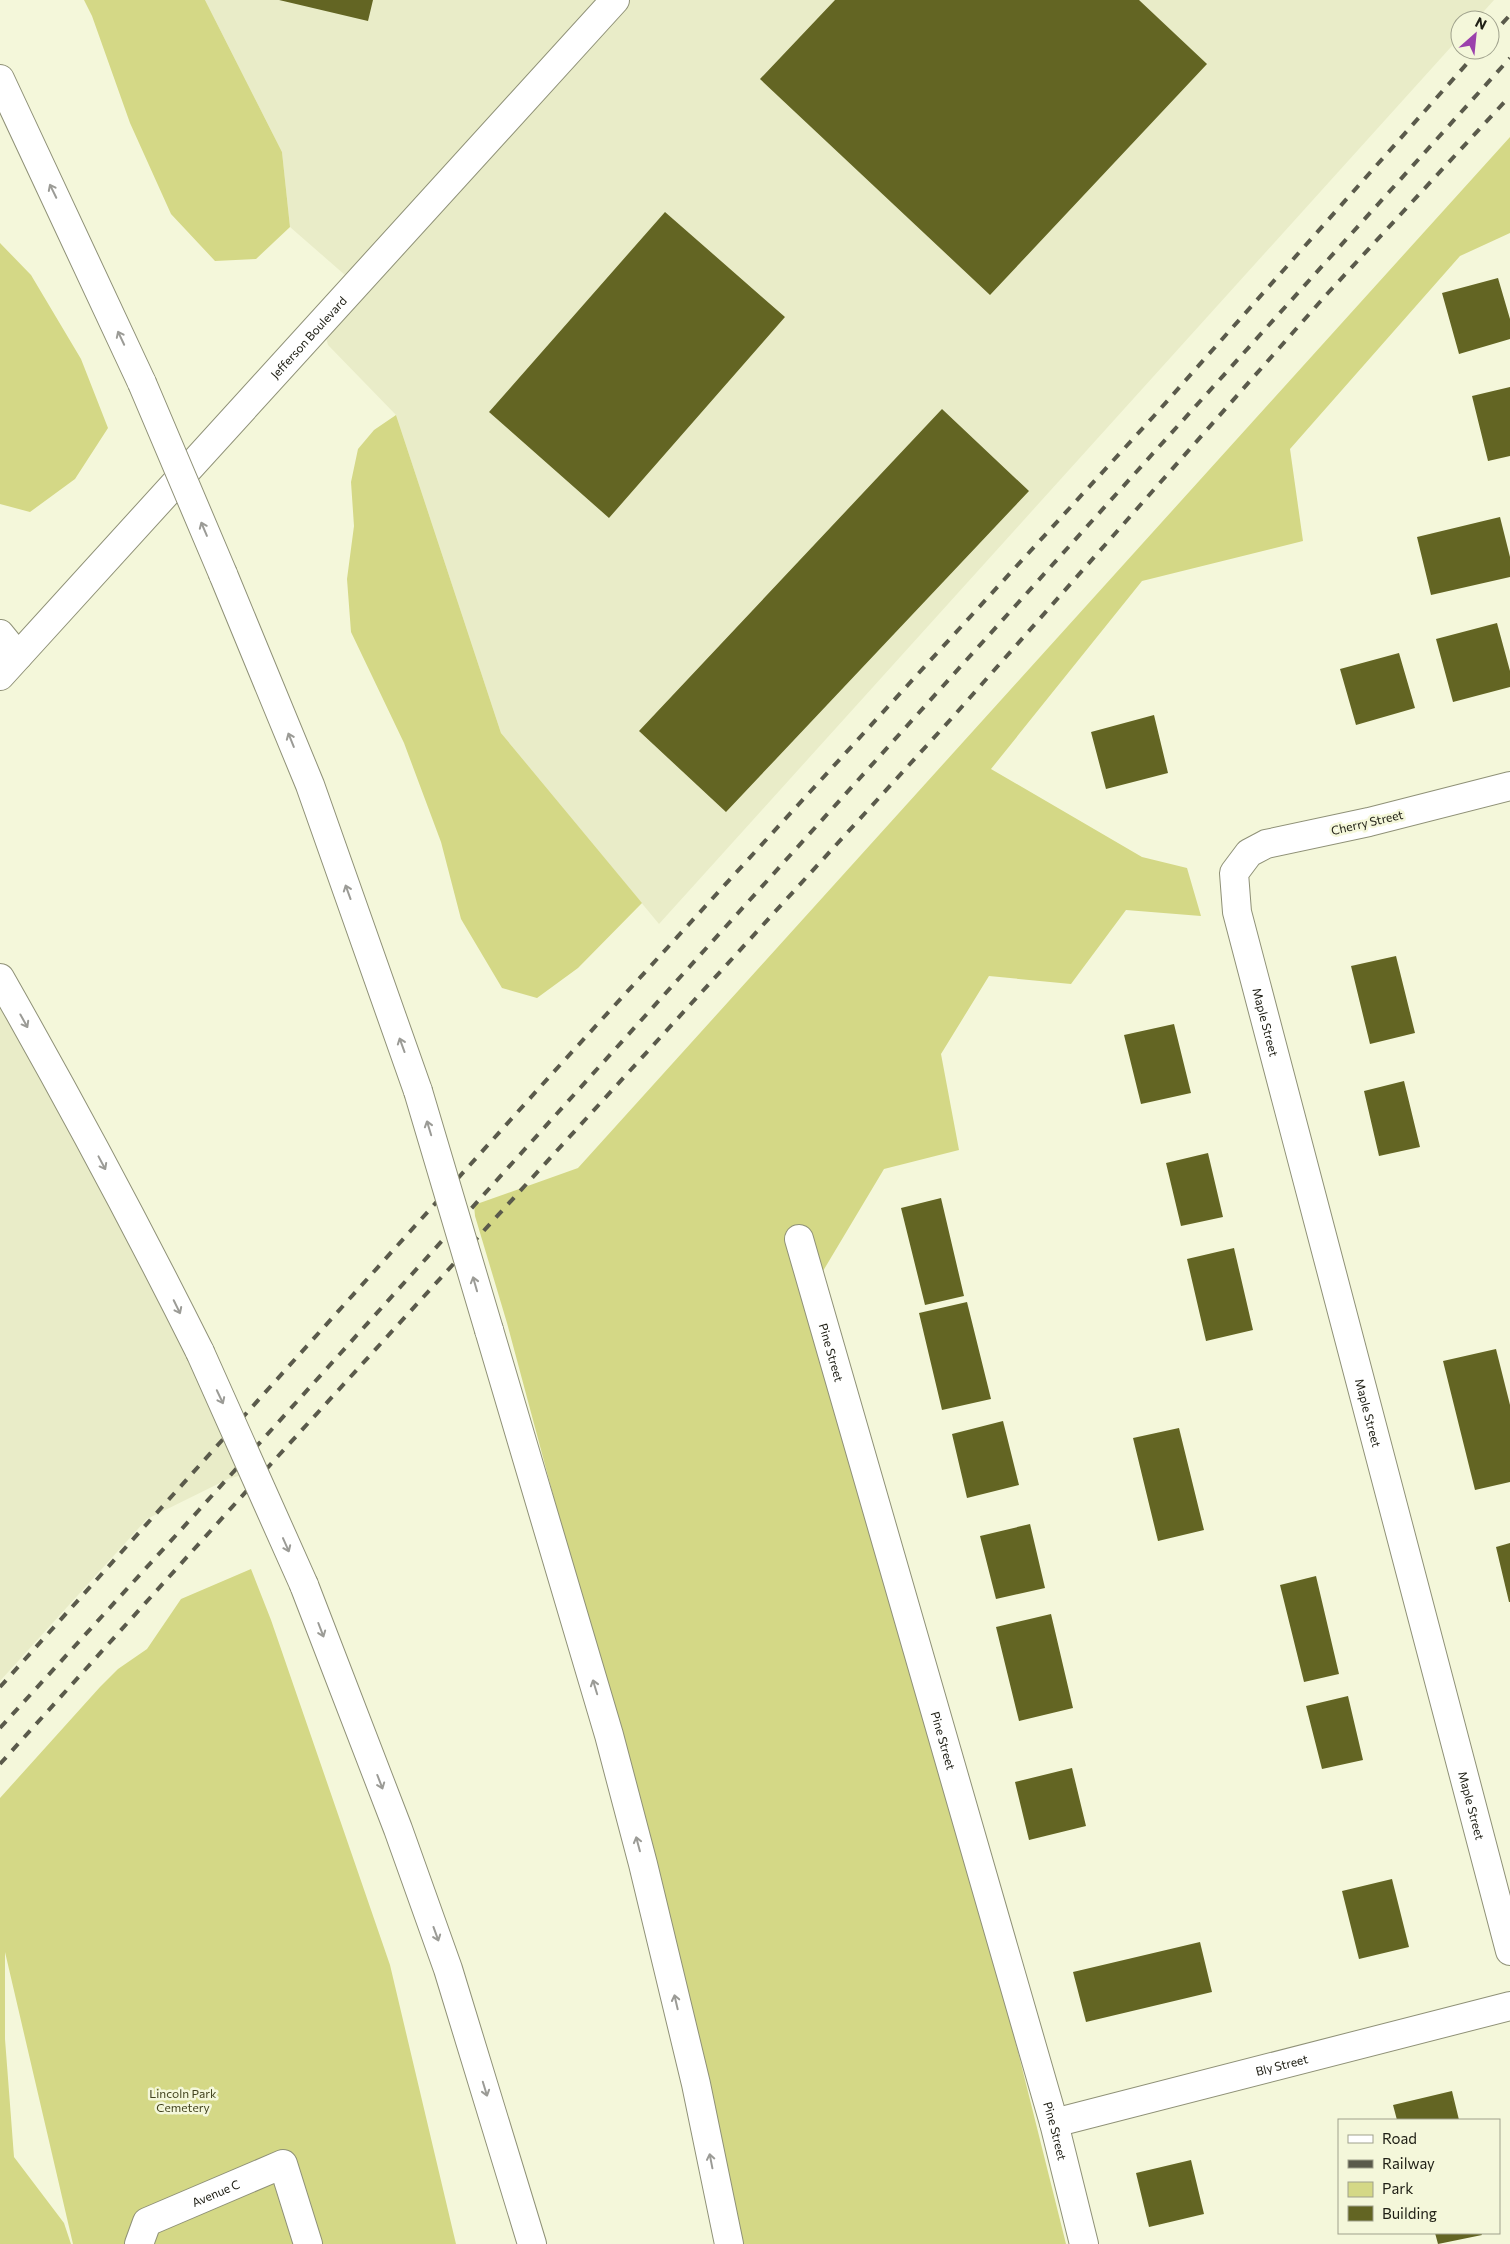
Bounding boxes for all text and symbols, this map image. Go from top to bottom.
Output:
north arrow [1450,10,1500,60]
text: N [1473,13,1490,33]
one-way arrow [48,184,58,199]
street label: Jefferson Boulevard [267,293,349,382]
one-way arrow [116,331,126,346]
one-way arrow [198,522,208,537]
one-way arrow [286,733,296,748]
street label: Cherry Street [1330,807,1404,837]
one-way arrow [343,885,352,901]
street label: Maple Street [1250,986,1282,1058]
one-way arrow [19,1013,29,1028]
one-way arrow [397,1038,406,1054]
one-way arrow [424,1120,433,1136]
one-way arrow [98,1155,107,1170]
one-way arrow [470,1276,480,1292]
one-way arrow [173,1299,182,1314]
street label: Pine Street [817,1322,847,1383]
street label: Maple Street [1353,1377,1384,1449]
one-way arrow [216,1389,225,1404]
one-way arrow [282,1537,292,1552]
one-way arrow [317,1622,327,1637]
one-way arrow [589,1680,599,1696]
street label: Pine Street [929,1710,959,1771]
street label: Maple Street [1456,1770,1488,1841]
one-way arrow [376,1774,385,1789]
one-way arrow [633,1837,642,1853]
one-way arrow [432,1926,441,1942]
one-way arrow [671,1995,680,2011]
street label: Bly Street [1254,2051,1309,2078]
one-way arrow [481,2081,491,2097]
park label: Lincoln Park Cemetery [149,2086,217,2114]
street label: Pine Street [1041,2100,1070,2162]
legend [1338,2119,1500,2234]
text: Road [1382,2129,1417,2147]
one-way arrow [706,2153,715,2169]
text: Railway [1382,2154,1435,2172]
street label: Avenue C [190,2176,242,2209]
text: Park [1382,2179,1413,2197]
text: Building [1382,2204,1437,2222]

